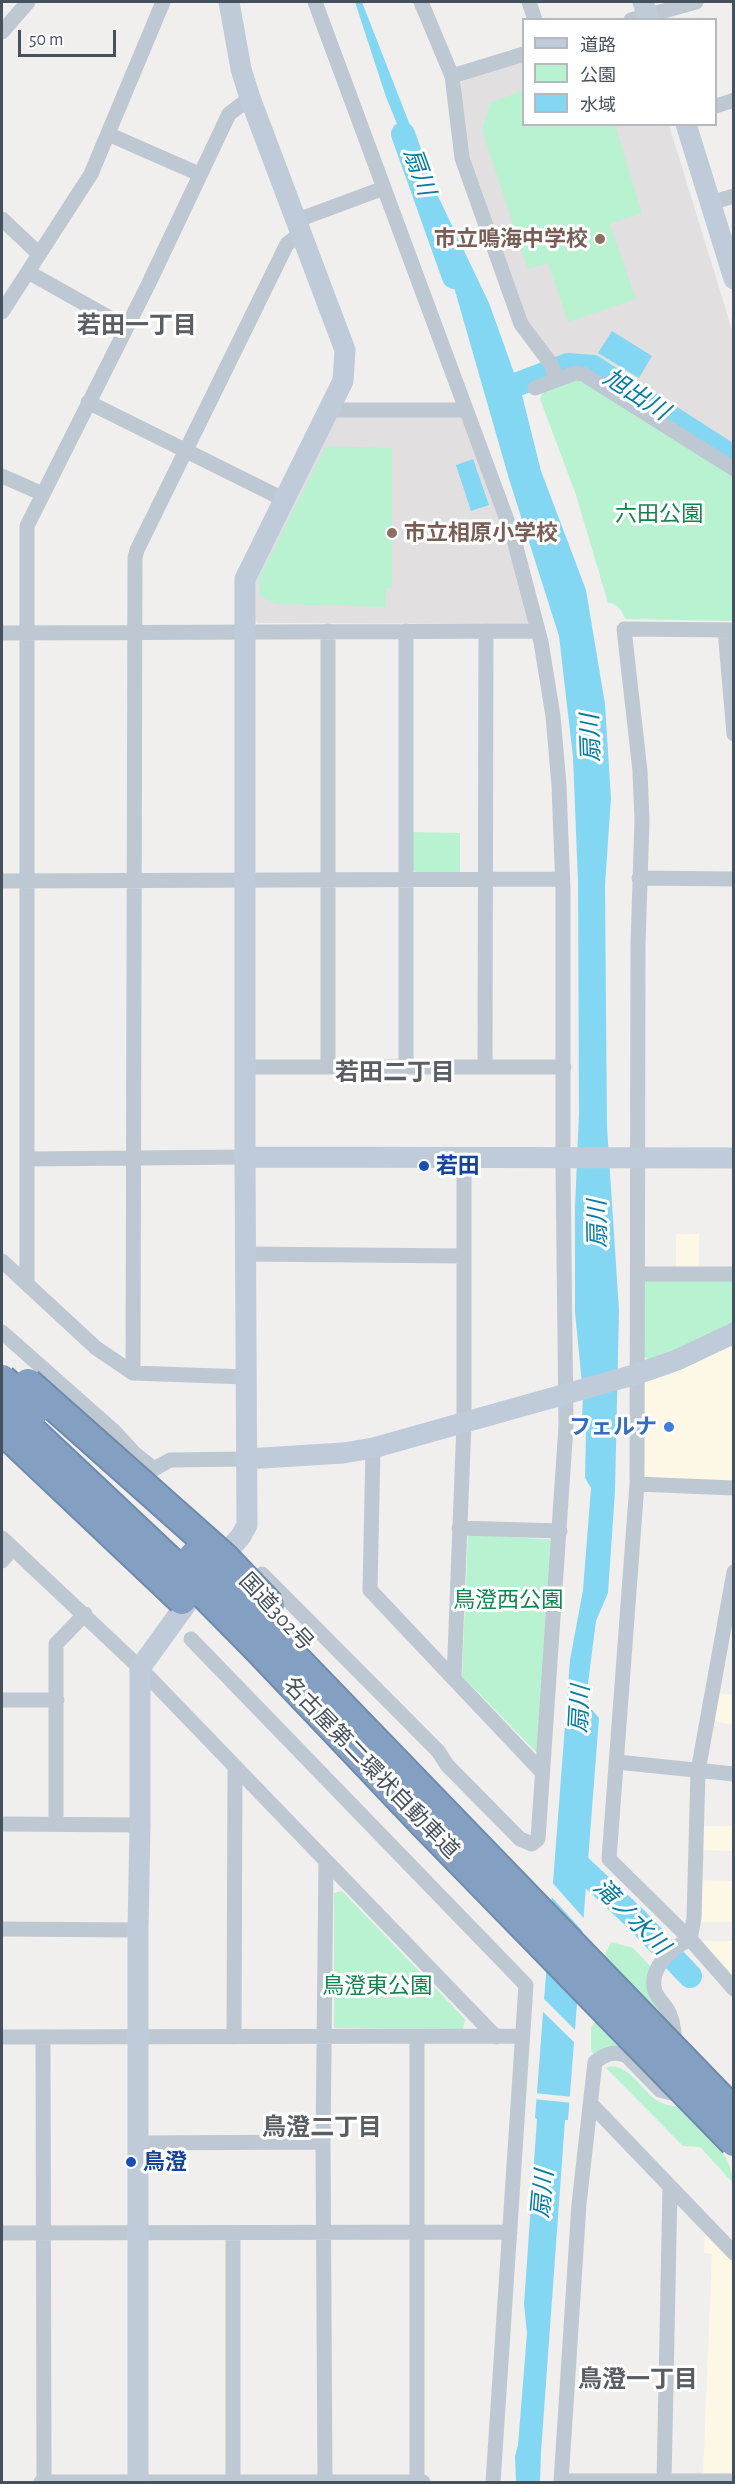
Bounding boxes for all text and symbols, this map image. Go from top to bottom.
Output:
scale bar [21,18,118,56]
legend [522,18,717,126]
text: 50 m [29,31,63,49]
text: 道路 [580,37,616,55]
text: 公園 [580,67,616,85]
text: 水域 [580,97,616,115]
water label: 扇川 [397,145,441,199]
place label: 市立鳴海中学校 [434,226,588,252]
marker: 市立鳴海中学校 [593,232,607,246]
district label: 若田一丁目 [77,312,197,340]
water label: 旭出川 [598,363,674,427]
park label: 六田公園 [615,501,703,527]
place label: 市立相原小学校 [404,520,558,546]
marker: 市立相原小学校 [385,526,399,540]
water label: 扇川 [576,714,606,762]
district label: 若田二丁目 [335,1059,455,1087]
place label: 若田 [436,1153,480,1179]
marker: 若田 [417,1159,431,1173]
water label: 扇川 [583,1200,613,1248]
place label: フェルナ [569,1414,657,1440]
marker: フェルナ [662,1420,676,1434]
street label: 国道302号 [233,1568,319,1656]
park label: 鳥澄西公園 [453,1587,563,1613]
street label: 名古屋第二環状自動車道 [277,1672,465,1864]
water label: 扇川 [564,1684,596,1734]
water label: 滝ノ水川 [587,1873,675,1961]
park label: 鳥澄東公園 [322,1973,432,1999]
district label: 鳥澄二丁目 [262,2114,382,2142]
place label: 鳥澄 [143,2149,187,2175]
marker: 鳥澄 [124,2155,138,2169]
water label: 扇川 [527,2169,559,2219]
district label: 鳥澄一丁目 [578,2366,698,2394]

